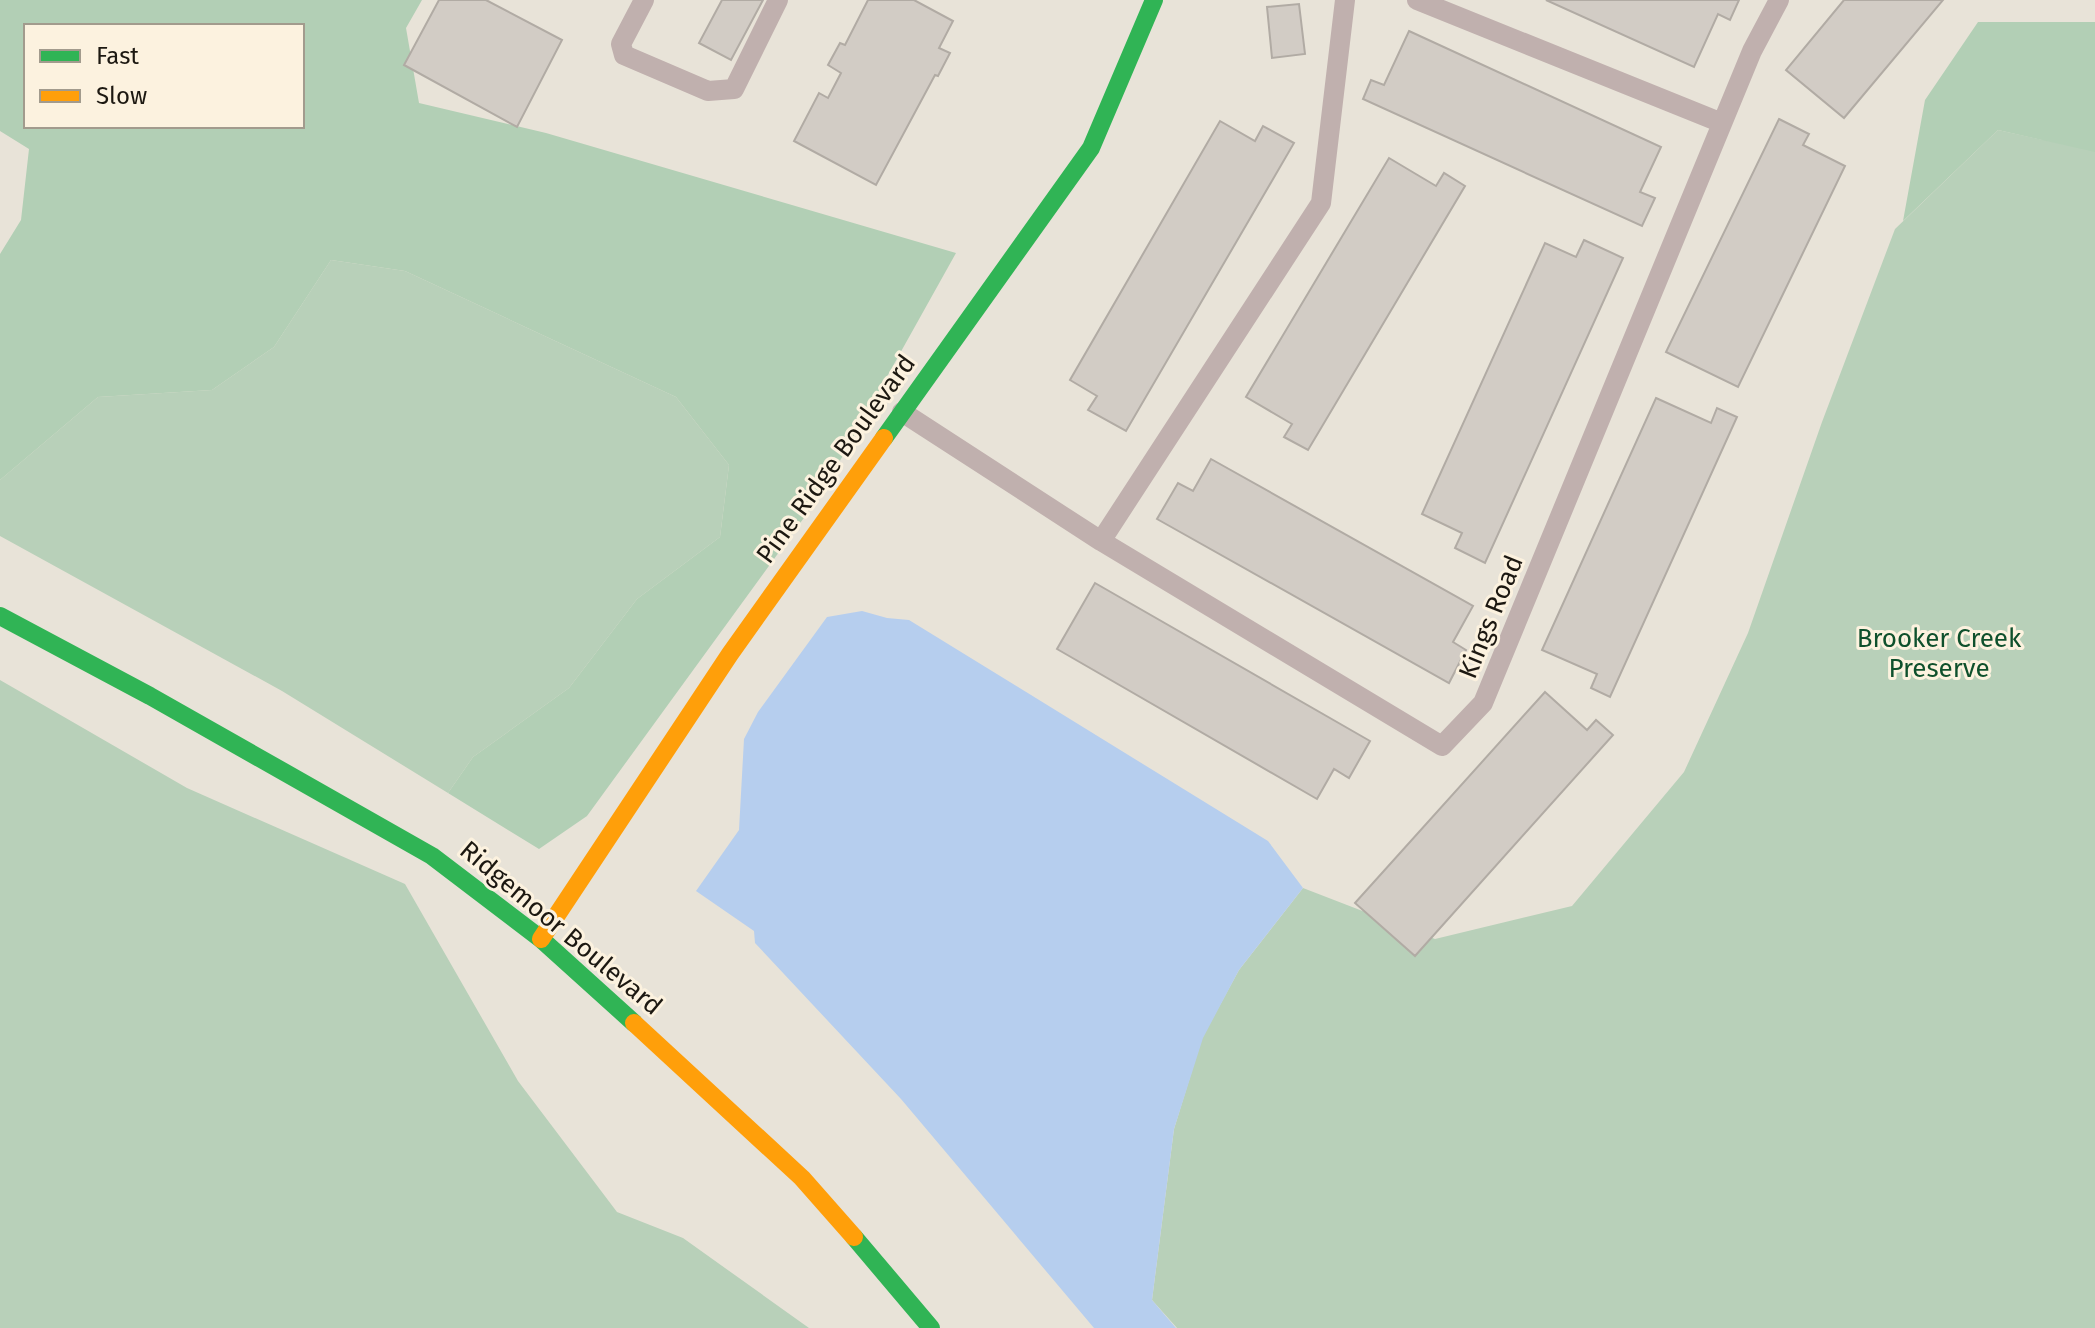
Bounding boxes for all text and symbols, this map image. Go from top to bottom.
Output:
legend [24,24,304,128]
text: Fast [96,42,139,70]
text: Slow [96,82,147,110]
street label: Pine Ridge Boulevard [750,349,922,569]
street label: Kings Road [1452,551,1530,683]
park label: Brooker Creek Preserve [1857,623,2022,684]
street label: Ridgemoor Boulevard [454,834,668,1022]

